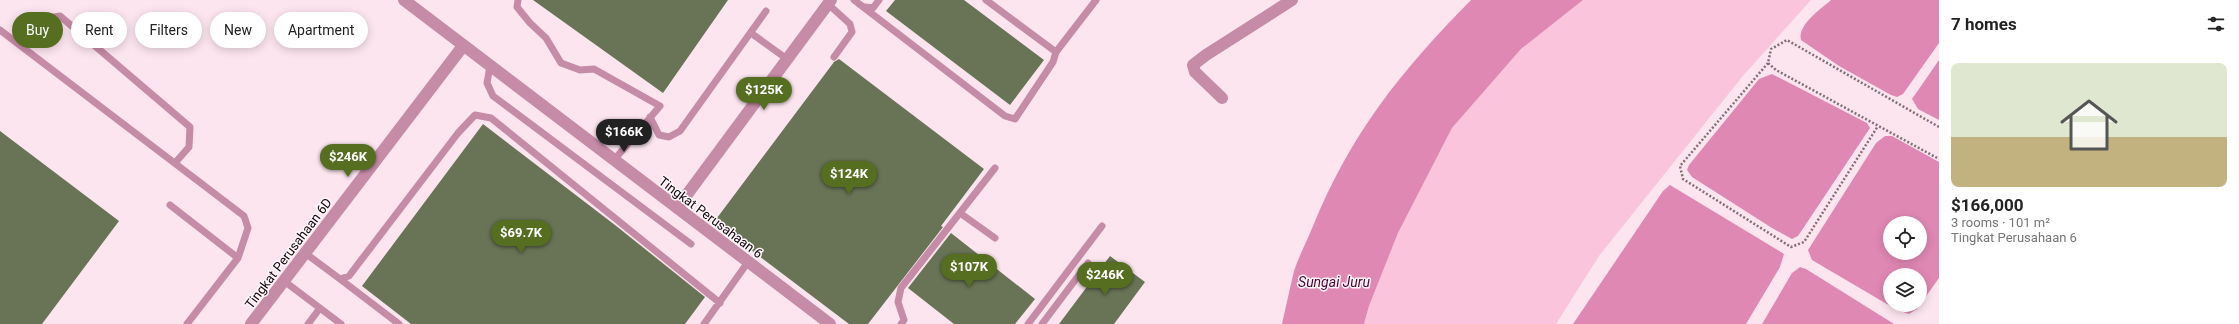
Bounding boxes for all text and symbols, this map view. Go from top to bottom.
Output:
chip: Buy [12,12,63,48]
chip: Rent [71,12,127,48]
chip: Filters [135,12,202,48]
chip: New [210,12,266,48]
chip: Apartment [274,12,368,48]
icon: filters [2205,13,2227,35]
text: 7 homes [1951,14,2017,34]
pin: $125K [736,77,792,111]
text: $125K [745,82,783,97]
icon: home [2053,89,2125,161]
pin: $166K [596,119,652,153]
text: $166K [605,124,643,139]
pin: $246K [320,144,376,178]
text: $246K [329,149,367,164]
pin: $124K [821,161,877,195]
text: $124K [830,166,868,181]
street label: Tingkat Perusahaan 6 [656,174,765,261]
street label: Tingkat Perusahaan 6D [242,195,335,312]
text: $166,000 [1951,195,2023,215]
text: 3 rooms · 101 m² [1951,215,2050,230]
map controls [1883,216,1927,312]
button: locate [1883,216,1927,260]
pin: $69.7K [488,220,554,254]
text: $69.7K [500,225,542,240]
text: Tingkat Perusahaan 6 [1951,230,2077,245]
pin: $107K [941,254,997,288]
text: $107K [950,259,988,274]
pin: $246K [1077,262,1133,296]
text: $246K [1086,267,1124,282]
button: layers [1883,268,1927,312]
water label: Sungai Juru [1298,274,1370,290]

